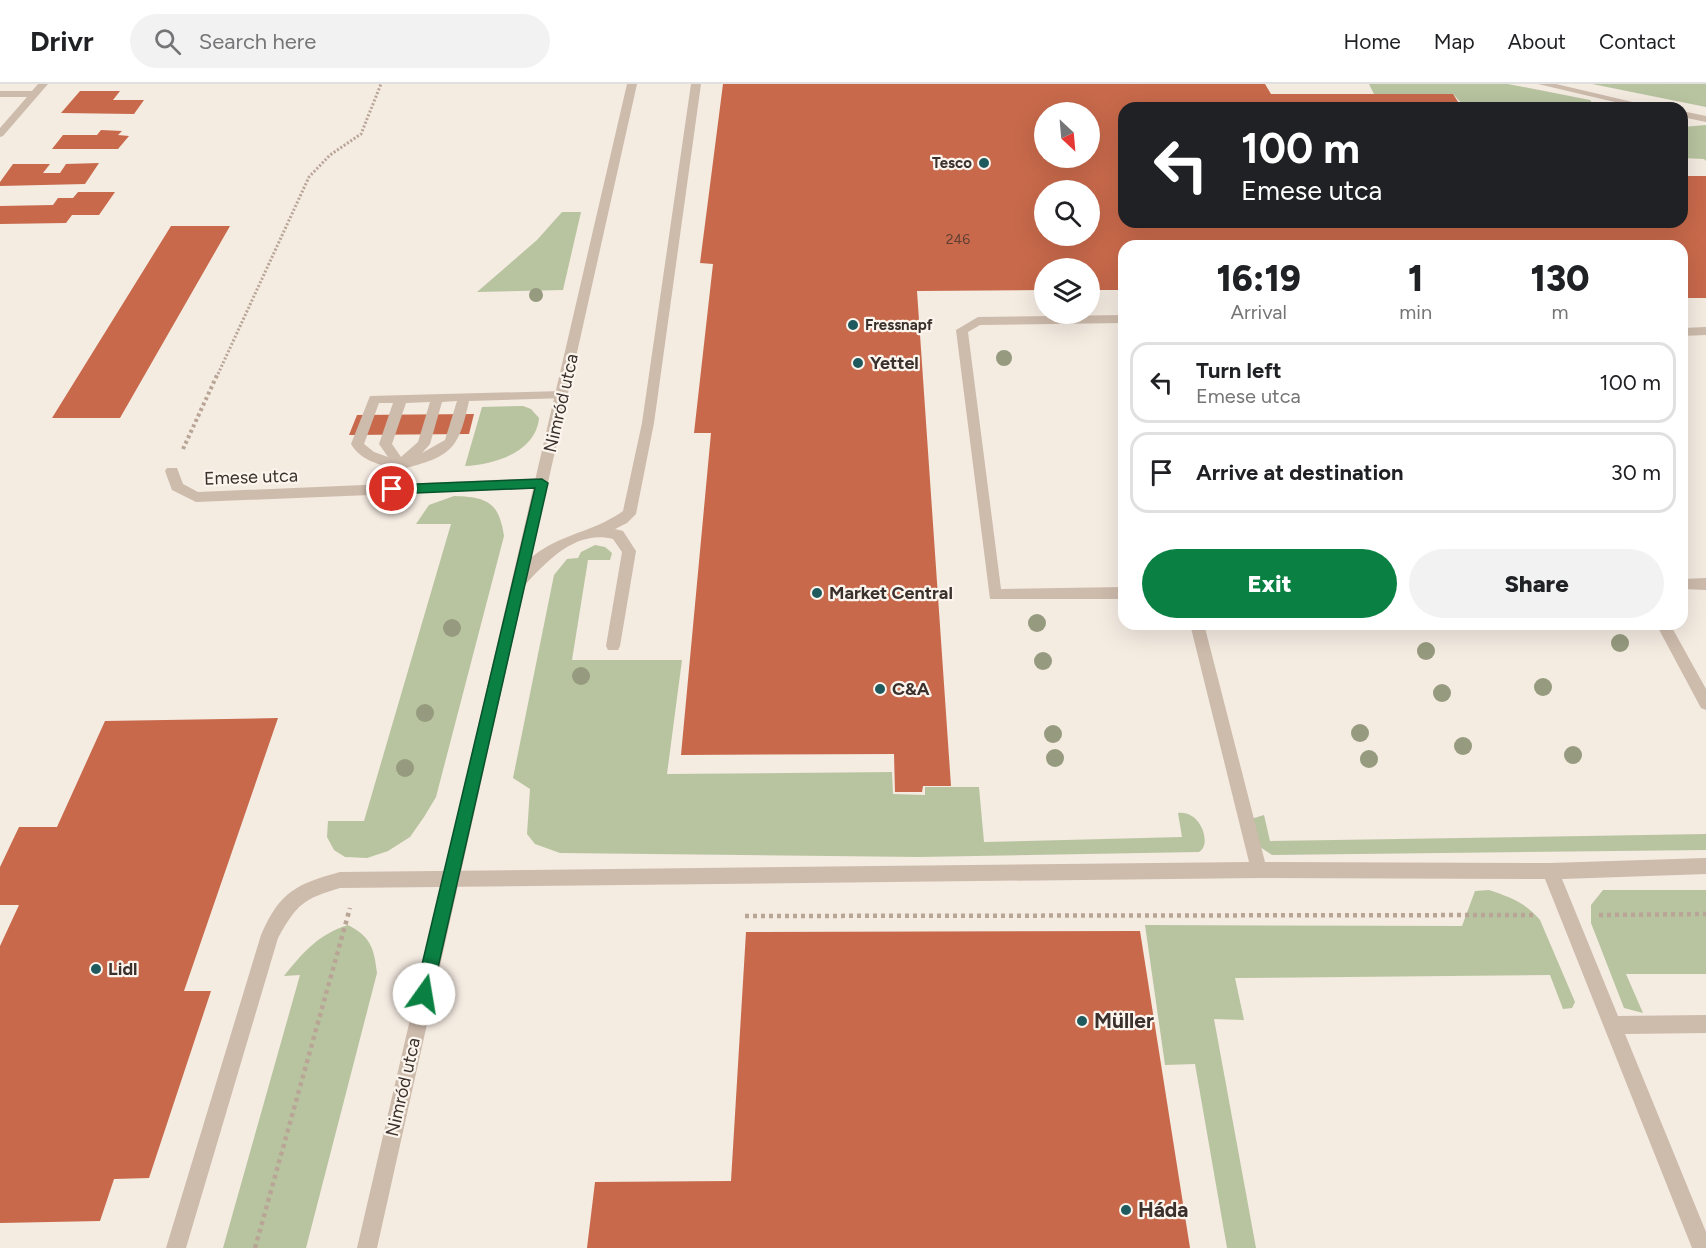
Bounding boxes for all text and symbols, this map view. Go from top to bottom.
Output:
search box [130,14,550,68]
text: Drivr [30,24,94,58]
icon: search [151,25,184,58]
text: Search here [199,28,316,55]
text: Home [1344,29,1401,54]
text: Map [1434,29,1475,54]
text: About [1508,29,1566,54]
text: Contact [1599,29,1676,54]
north arrow [1034,102,1100,168]
map controls [1034,102,1100,324]
text: 100 m [1241,123,1360,174]
icon: left [1142,126,1220,204]
place label: Tesco [932,154,972,172]
marker: Tesco [977,156,991,170]
text: Emese utca [1241,174,1382,207]
button: search [1034,180,1100,246]
house number: 246 [946,231,970,248]
text: 16:19 [1216,257,1301,300]
text: 1 [1408,257,1423,300]
text: 130 [1531,257,1590,300]
button: layers [1034,258,1100,324]
text: Arrival [1230,300,1287,324]
text: min [1399,300,1432,324]
text: m [1552,300,1569,324]
place label: Fressnapf [865,316,933,334]
marker: Fressnapf [846,318,860,332]
street label: Nimród utca [539,351,583,455]
place label: Yettel [870,352,919,374]
marker: Yettel [851,356,865,370]
text: Turn left [1196,357,1282,384]
icon: left [1145,366,1178,399]
text: 100 m [1600,369,1661,396]
text: Emese utca [1196,384,1301,408]
icon: arrive [1145,456,1178,489]
text: Arrive at destination [1196,459,1404,486]
text: 30 m [1611,459,1661,486]
pin [366,463,417,514]
street label: Emese utca [204,464,298,490]
icon: arrive [375,472,408,505]
button: Exit [1142,549,1397,618]
button: Share [1409,549,1664,618]
place label: Market Central [829,582,953,604]
marker: Market Central [810,586,824,600]
place label: C&A [892,678,930,700]
marker: C&A [873,682,887,696]
place label: Lidl [108,958,138,980]
marker: Lidl [89,962,103,976]
position arrow [392,962,456,1026]
place label: Müller [1094,1008,1154,1033]
marker: Müller [1075,1014,1089,1028]
street label: Nimród utca [381,1035,425,1139]
place label: Háda [1138,1197,1189,1222]
marker: Háda [1119,1203,1133,1217]

